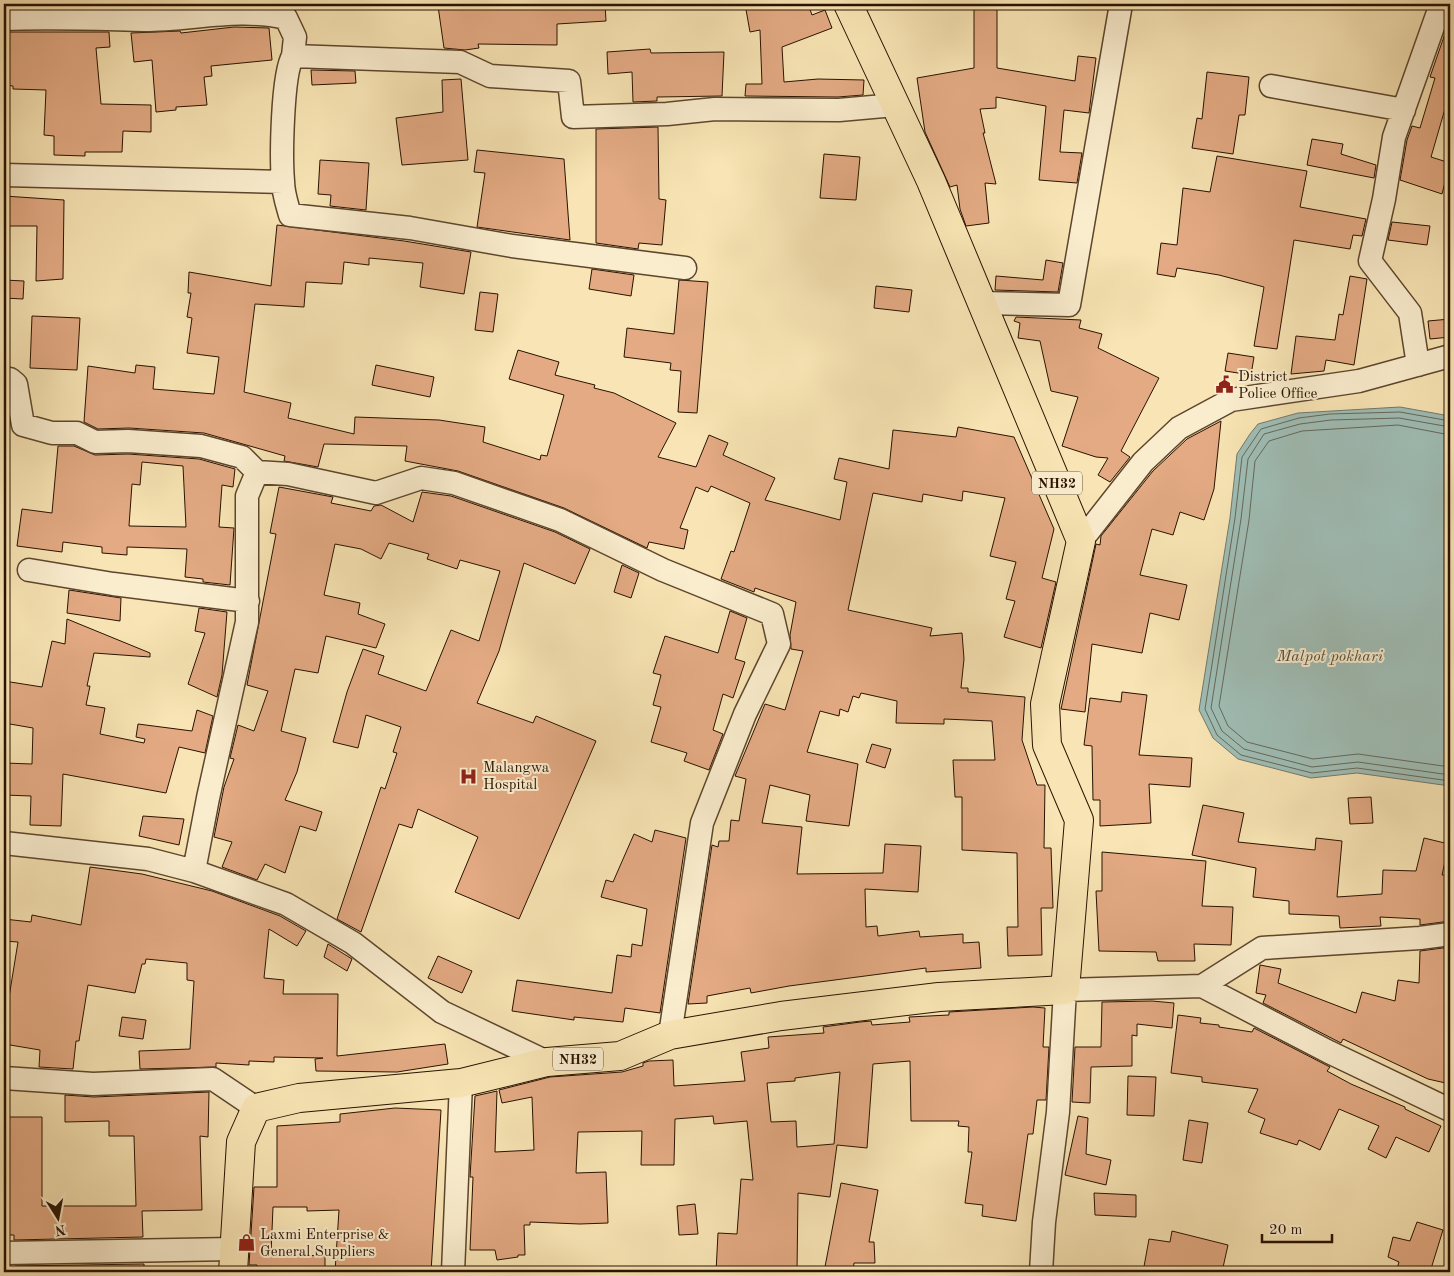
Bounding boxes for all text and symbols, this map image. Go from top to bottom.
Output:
place label: District Police Office [1238,370,1318,402]
public building icon: District Police Office [1214,375,1234,395]
road number: NH32 [1032,472,1082,494]
water label: Malpot pokhari [1276,649,1384,665]
place label: Malangwa Hospital [483,761,550,793]
hospital icon: Malangwa Hospital [459,766,479,786]
road number: NH32 [553,1048,603,1070]
north arrow [32,1194,82,1244]
scale bar [1262,1211,1332,1243]
text: N [53,1222,67,1238]
text: 20 m [1269,1223,1303,1238]
place label: Laxmi Enterprise & General Suppliers [260,1228,390,1260]
shop icon: Laxmi Enterprise & General Suppliers [236,1233,256,1253]

